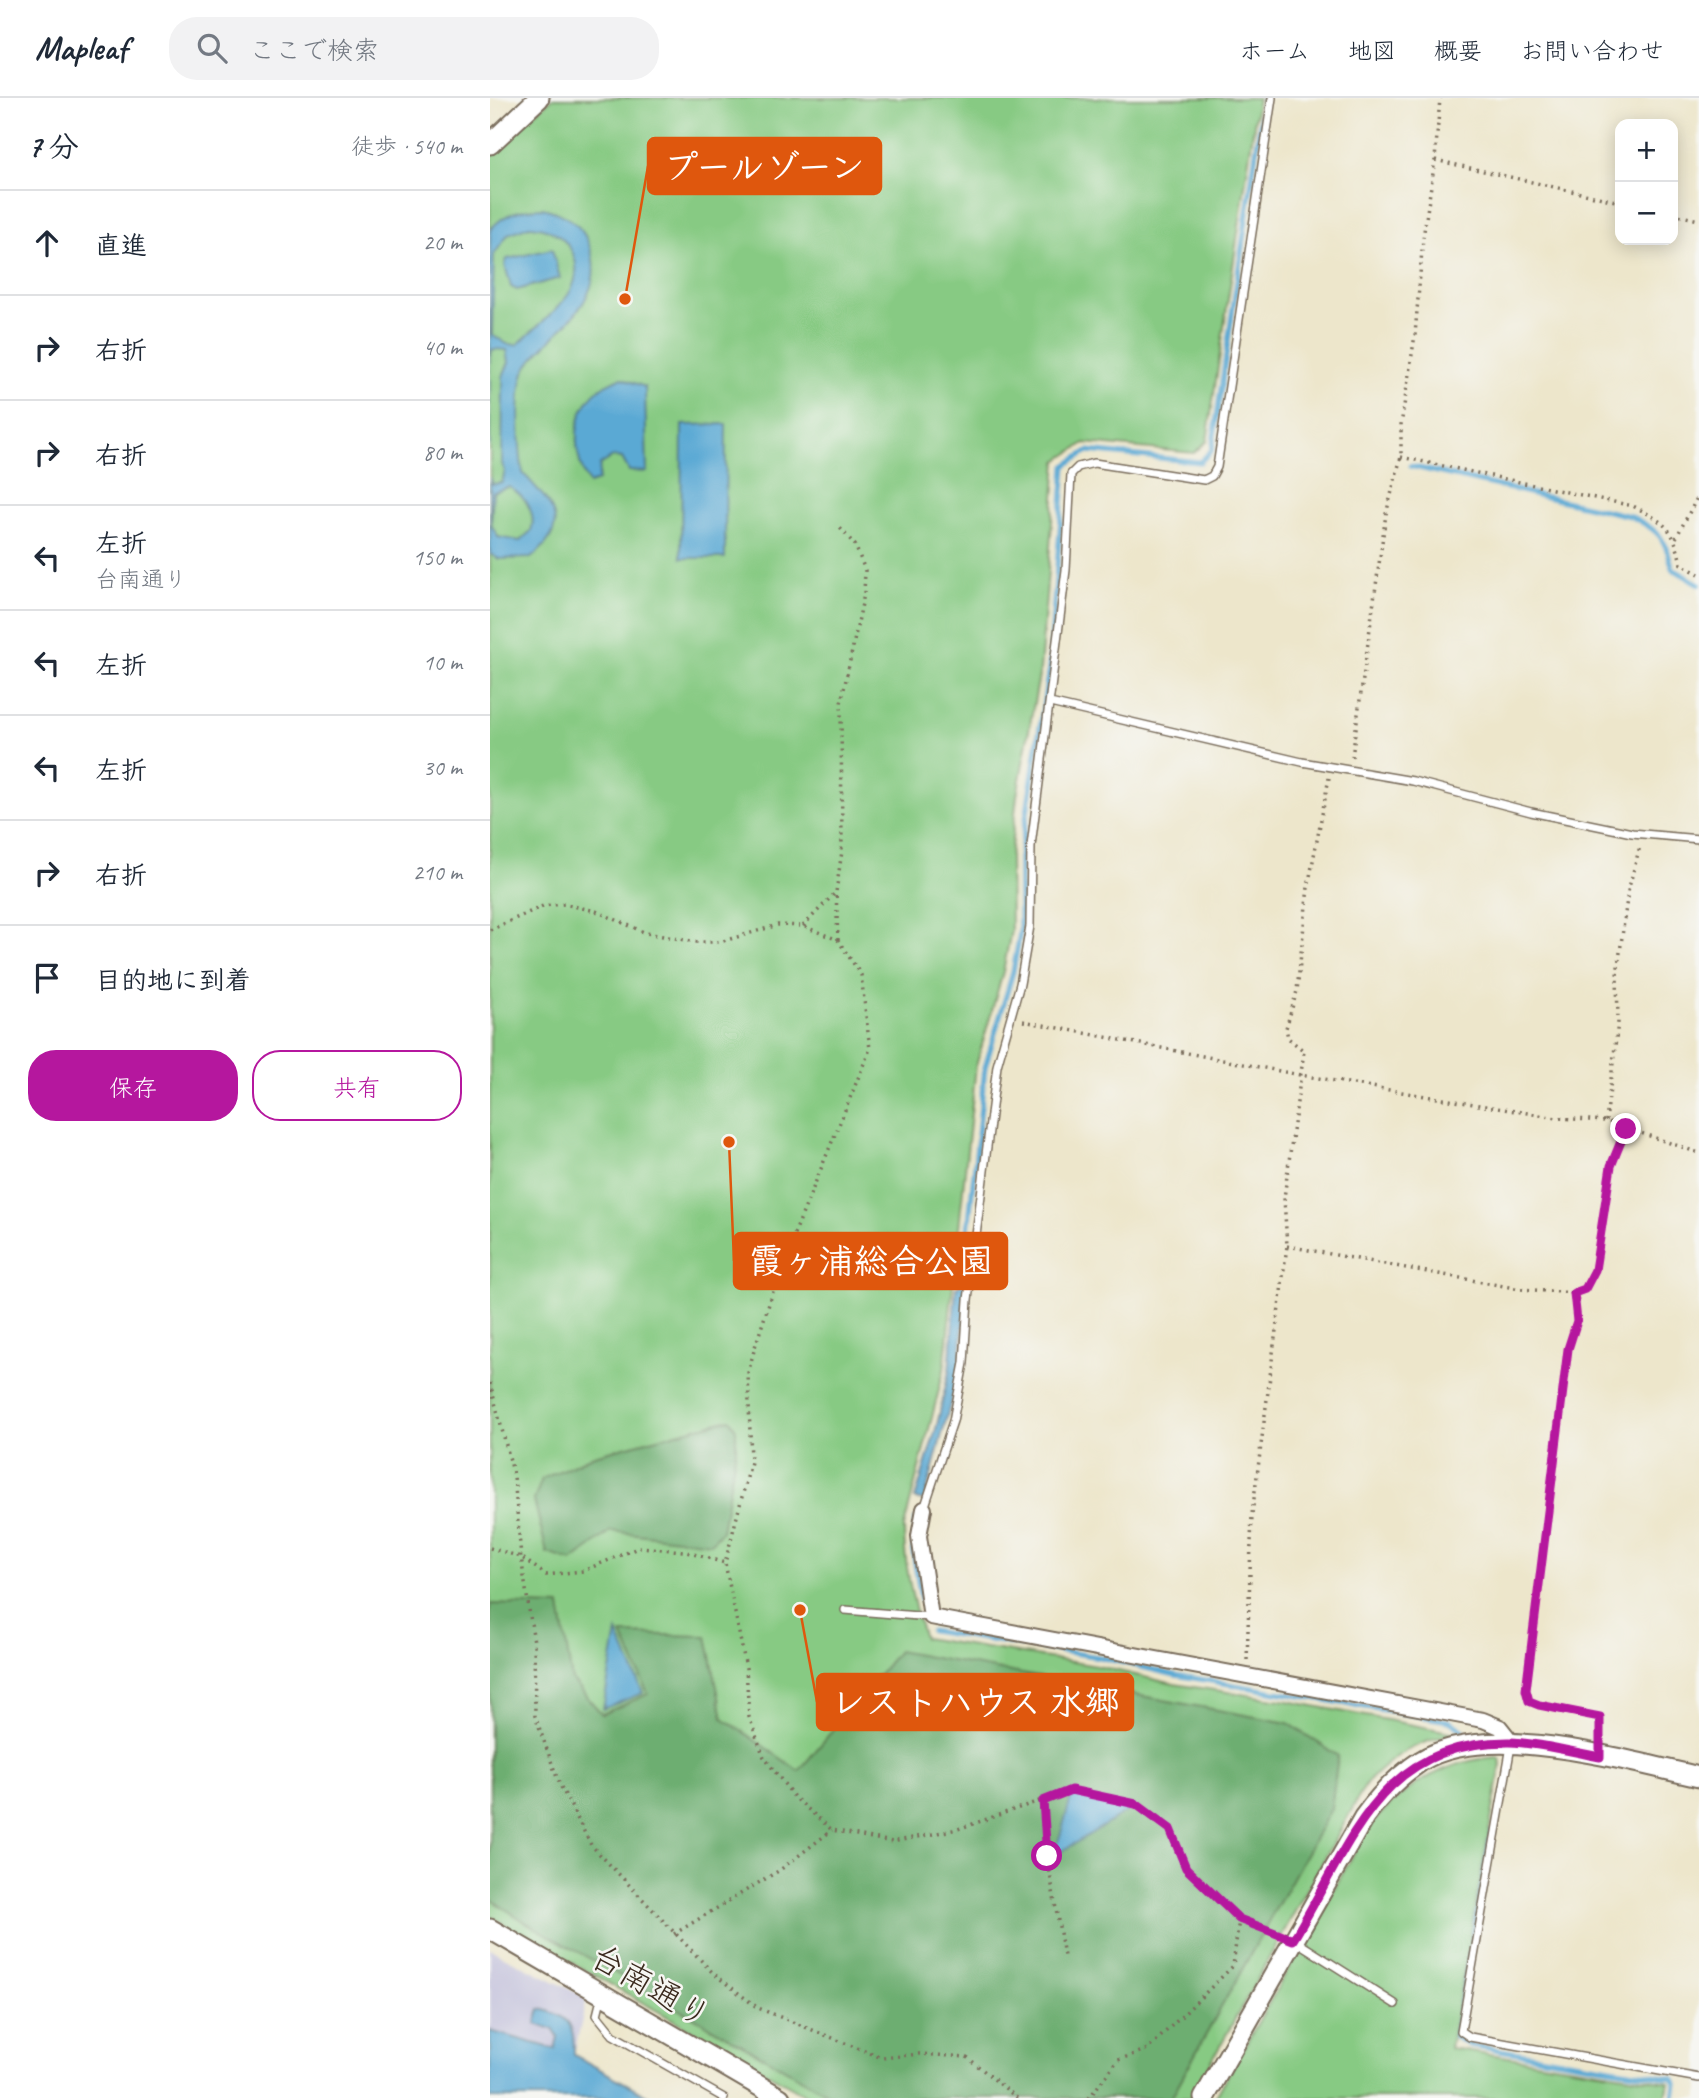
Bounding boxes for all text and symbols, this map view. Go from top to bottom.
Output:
search box [169,17,659,80]
text: Mapleaf [35,27,127,69]
icon: search [193,29,231,67]
text: ここで検索 [249,34,379,67]
text: ホーム [1239,36,1310,66]
text: 地図 [1348,36,1396,66]
text: 概要 [1434,36,1482,66]
text: お問い合わせ [1520,36,1664,66]
map controls [1615,119,1678,245]
button: + [1615,119,1678,182]
text: 7 分 [28,128,79,166]
text: 徒歩 · 540 m [351,132,462,161]
callout: プールゾーン [648,138,881,194]
text: プールゾーン [663,145,865,190]
button: − [1615,182,1678,245]
icon: ahead [28,224,66,262]
text: 20 m [423,228,462,257]
text: 直進 [95,229,147,262]
icon: right [28,329,66,367]
text: 40 m [423,333,462,362]
text: 右折 [95,334,147,367]
icon: right [28,434,66,472]
text: 80 m [423,438,462,467]
text: 右折 [95,439,147,472]
text: 左折 [95,527,147,560]
icon: left [28,539,66,577]
text: 150 m [413,543,462,572]
text: 台南通り [95,565,187,594]
icon: left [28,644,66,682]
text: 10 m [423,648,462,677]
text: 左折 [95,649,147,682]
icon: left [28,749,66,787]
text: 30 m [423,753,462,782]
text: 左折 [95,754,147,787]
icon: right [28,854,66,892]
text: 210 m [413,858,462,887]
text: 右折 [95,859,147,892]
icon: arrive [28,959,66,997]
text: 目的地に到着 [95,964,251,997]
button: 保存 [28,1050,238,1121]
button: 共有 [252,1050,462,1121]
route end [1610,1113,1641,1144]
callout: 霞ヶ浦総合公園 [734,1233,1007,1289]
text: 霞ヶ浦総合公園 [748,1239,994,1284]
callout: レストハウス 水郷 [817,1674,1133,1730]
text: レストハウス 水郷 [830,1680,1120,1725]
route start [1031,1840,1062,1871]
street label: 台南通り [583,1935,719,2037]

